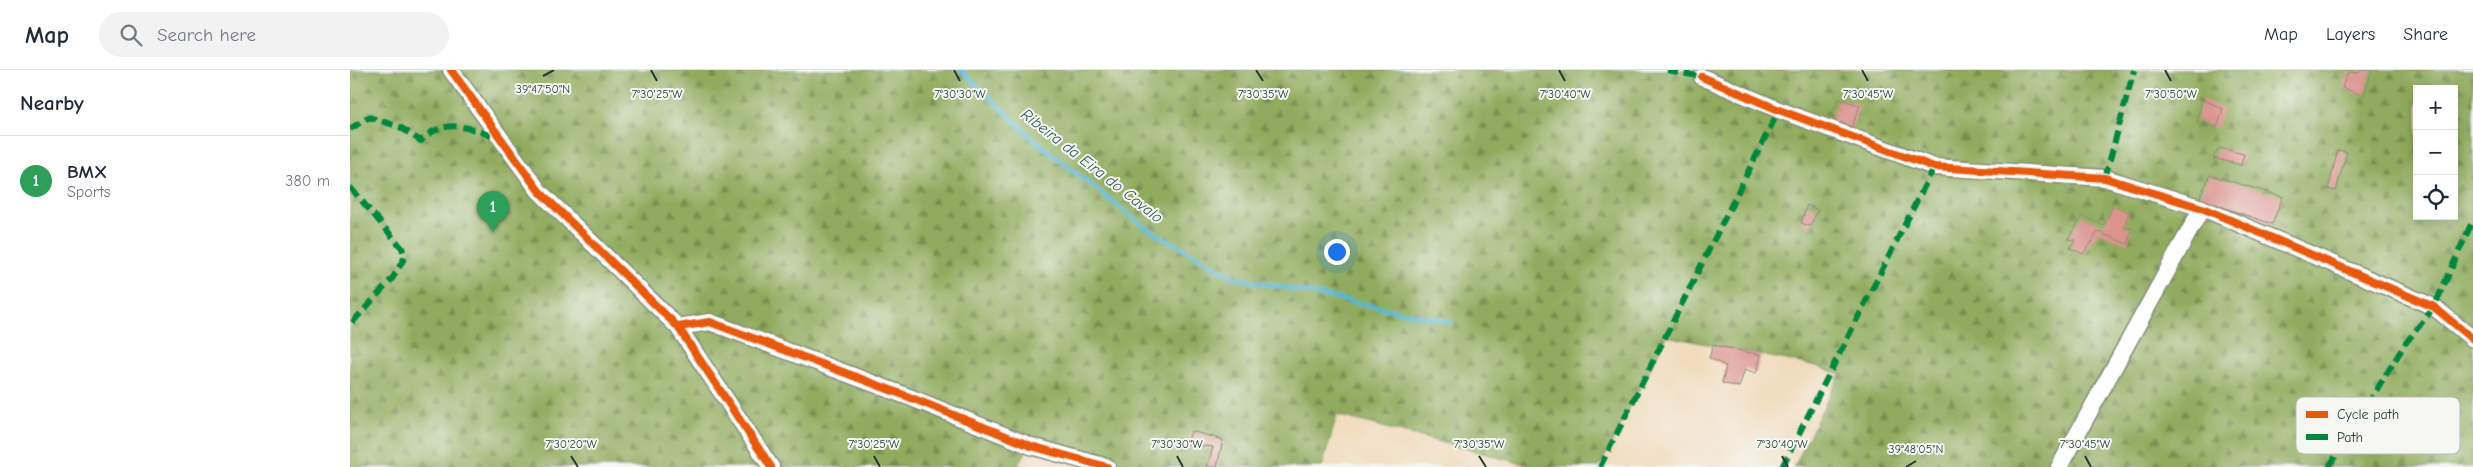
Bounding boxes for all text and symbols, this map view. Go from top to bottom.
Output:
search box [99,12,449,57]
text: Map [25,21,69,49]
icon: search [117,21,145,49]
text: Search here [157,24,256,46]
text: Map [2264,24,2298,45]
text: Layers [2326,24,2375,45]
text: Share [2403,24,2448,45]
text: 39°47'50"N [516,82,570,96]
map controls [2413,85,2458,220]
button: + [2413,85,2458,130]
text: 7°30'25"W [632,87,683,101]
text: 7°30'30"W [934,87,986,101]
text: 7°30'35"W [1238,87,1289,101]
text: 7°30'40"W [1539,87,1591,101]
text: 7°30'45"W [1843,87,1894,101]
text: 7°30'50"W [2145,87,2198,101]
text: Nearby [20,91,84,115]
water label: Ribeira da Eira do Cavalo [1018,105,1166,227]
button: − [2413,130,2458,175]
text: BMX [67,161,107,183]
text: 1 [33,172,39,190]
text: 380 m [285,172,330,190]
button: locate [2413,175,2458,220]
text: Sports [67,183,110,201]
pin: 1 [477,191,509,232]
your location [1324,239,1350,265]
legend [2296,397,2460,454]
text: Cycle path [2337,406,2399,423]
text: Path [2337,429,2363,446]
text: 7°30'20"W [545,437,597,451]
text: 7°30'25"W [849,437,900,451]
text: 7°30'30"W [1151,437,1203,451]
text: 7°30'35"W [1454,437,1505,451]
text: 7°30'40"W [1756,437,1808,451]
text: 7°30'45"W [2060,437,2111,451]
text: 39°48'05"N [1889,442,1943,456]

